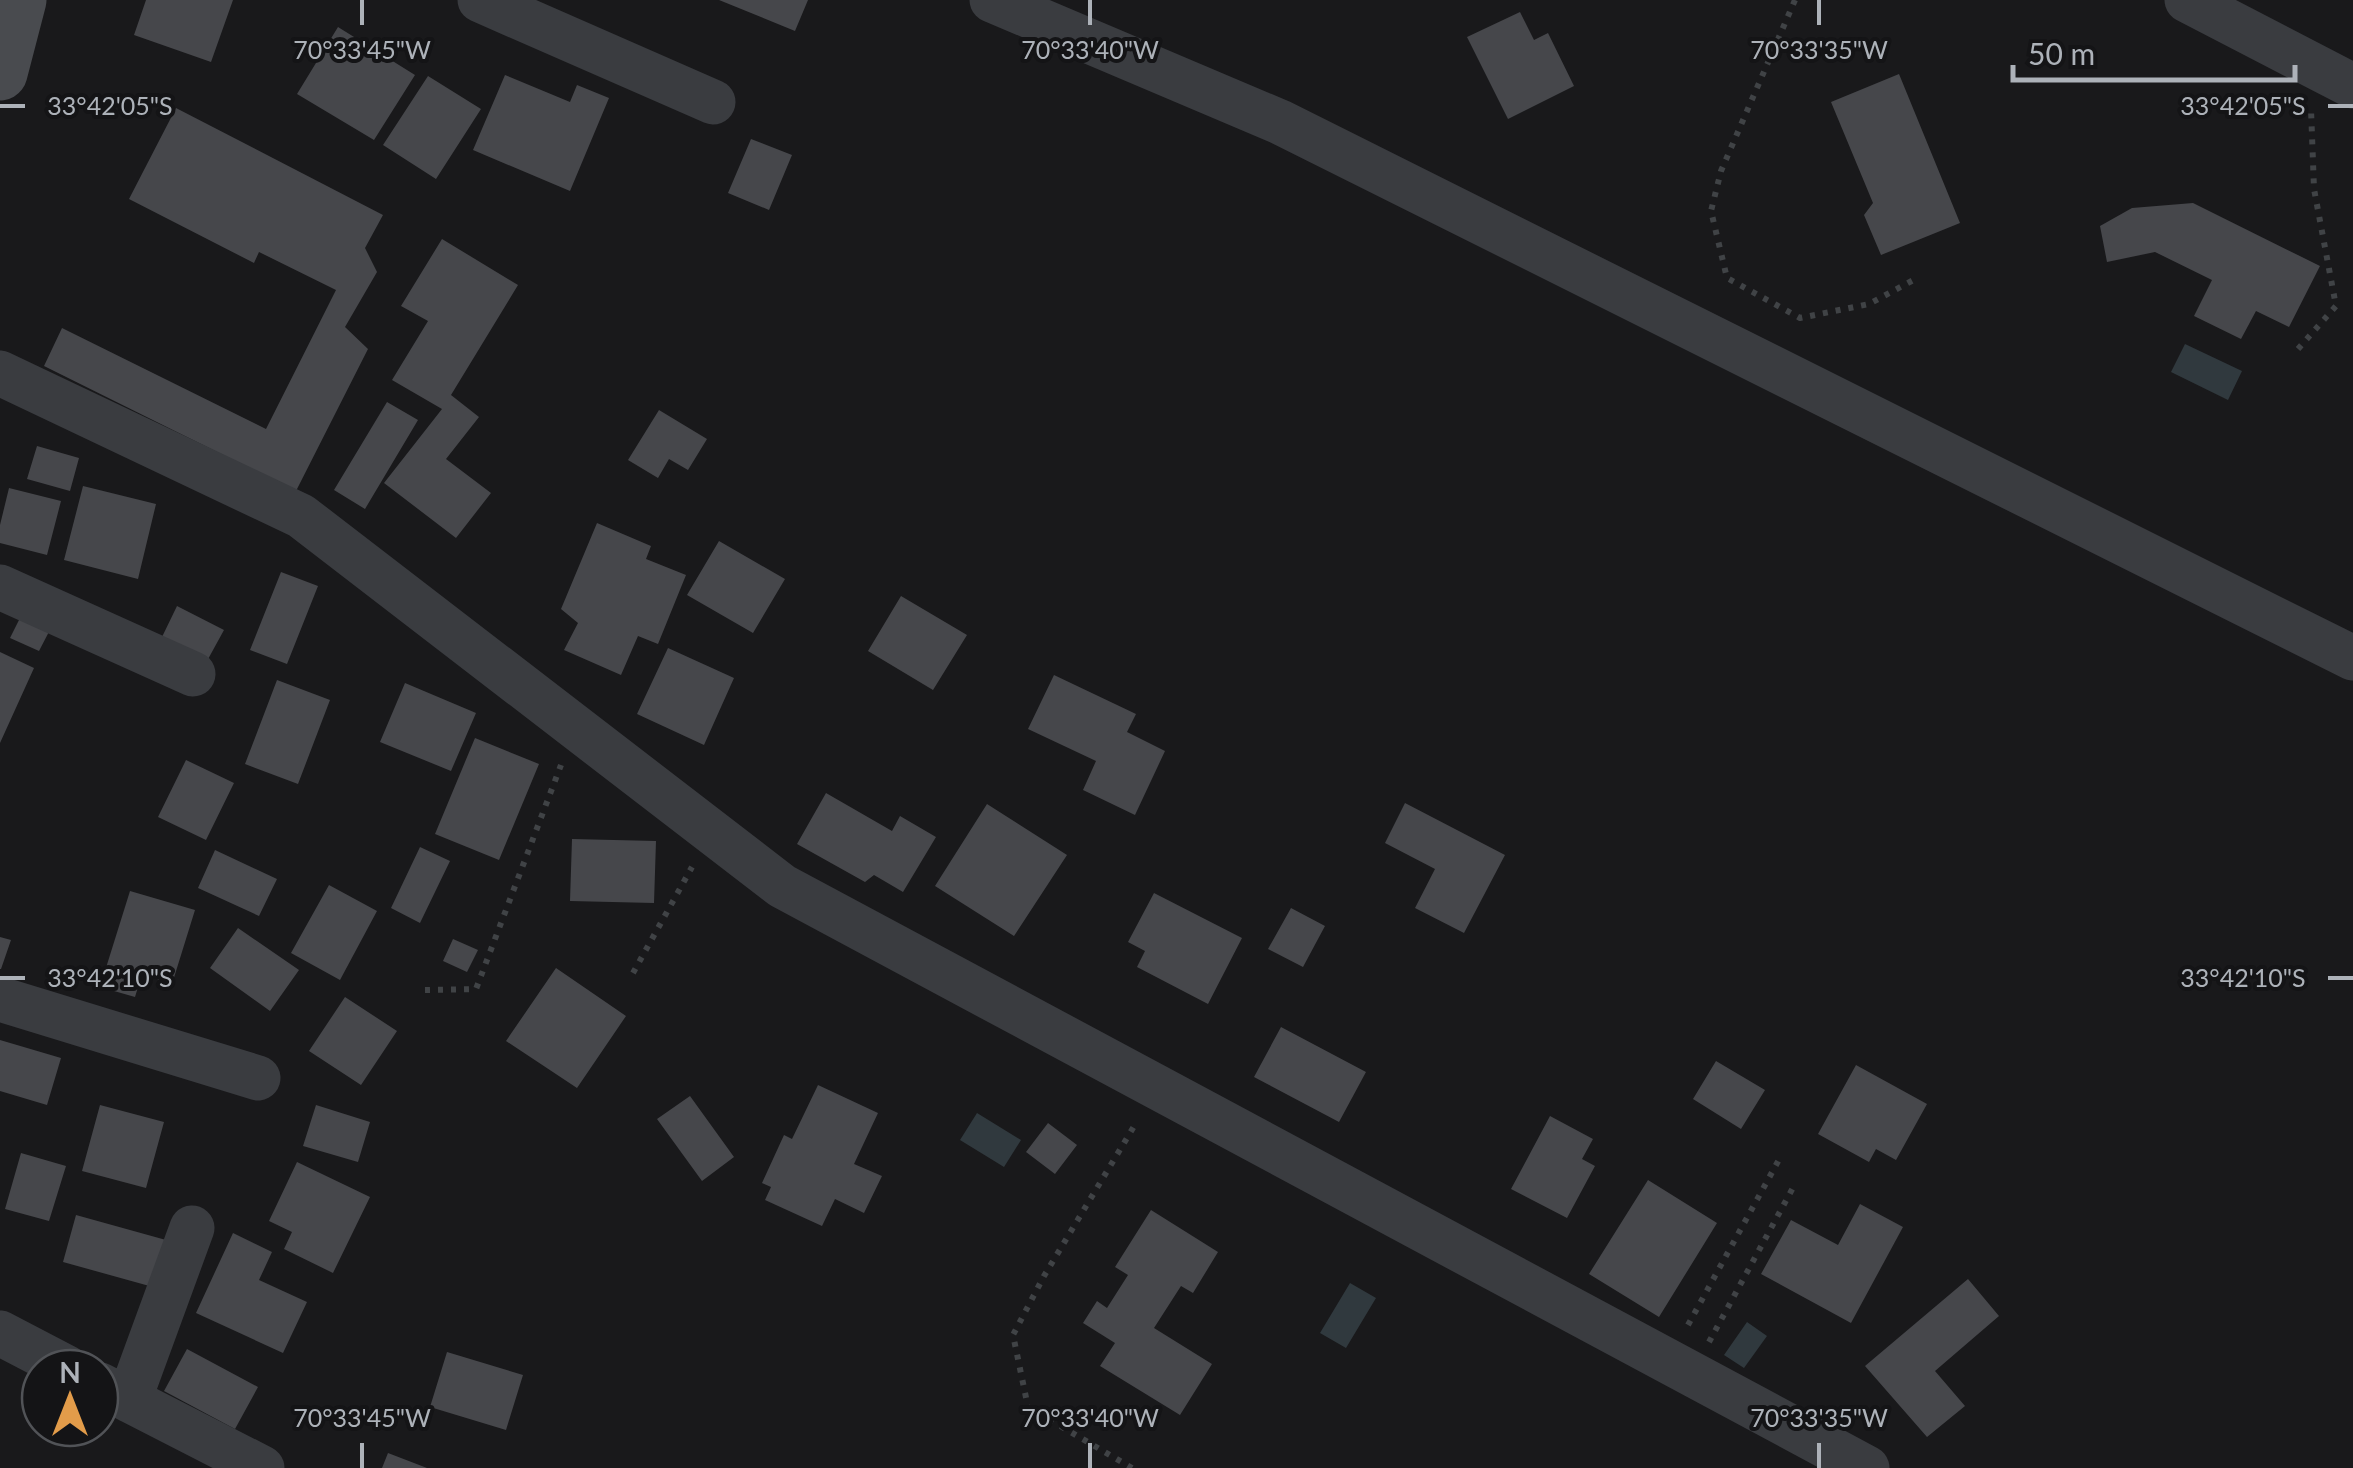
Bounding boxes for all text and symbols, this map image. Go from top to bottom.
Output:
scale bar [2013,20,2296,82]
text: 70°33'45"W [293,34,431,64]
text: 70°33'40"W [1021,34,1159,64]
text: 70°33'35"W [1750,34,1888,64]
text: 50 m [2028,35,2095,71]
text: 33°42'05"S [47,90,173,120]
text: 33°42'05"S [2180,90,2306,120]
text: 33°42'10"S [47,962,173,992]
text: 33°42'10"S [2180,962,2306,992]
north arrow [20,1348,120,1448]
text: N [59,1355,81,1389]
text: 70°33'45"W [293,1402,431,1432]
text: 70°33'40"W [1021,1402,1159,1432]
text: 70°33'35"W [1750,1402,1888,1432]

